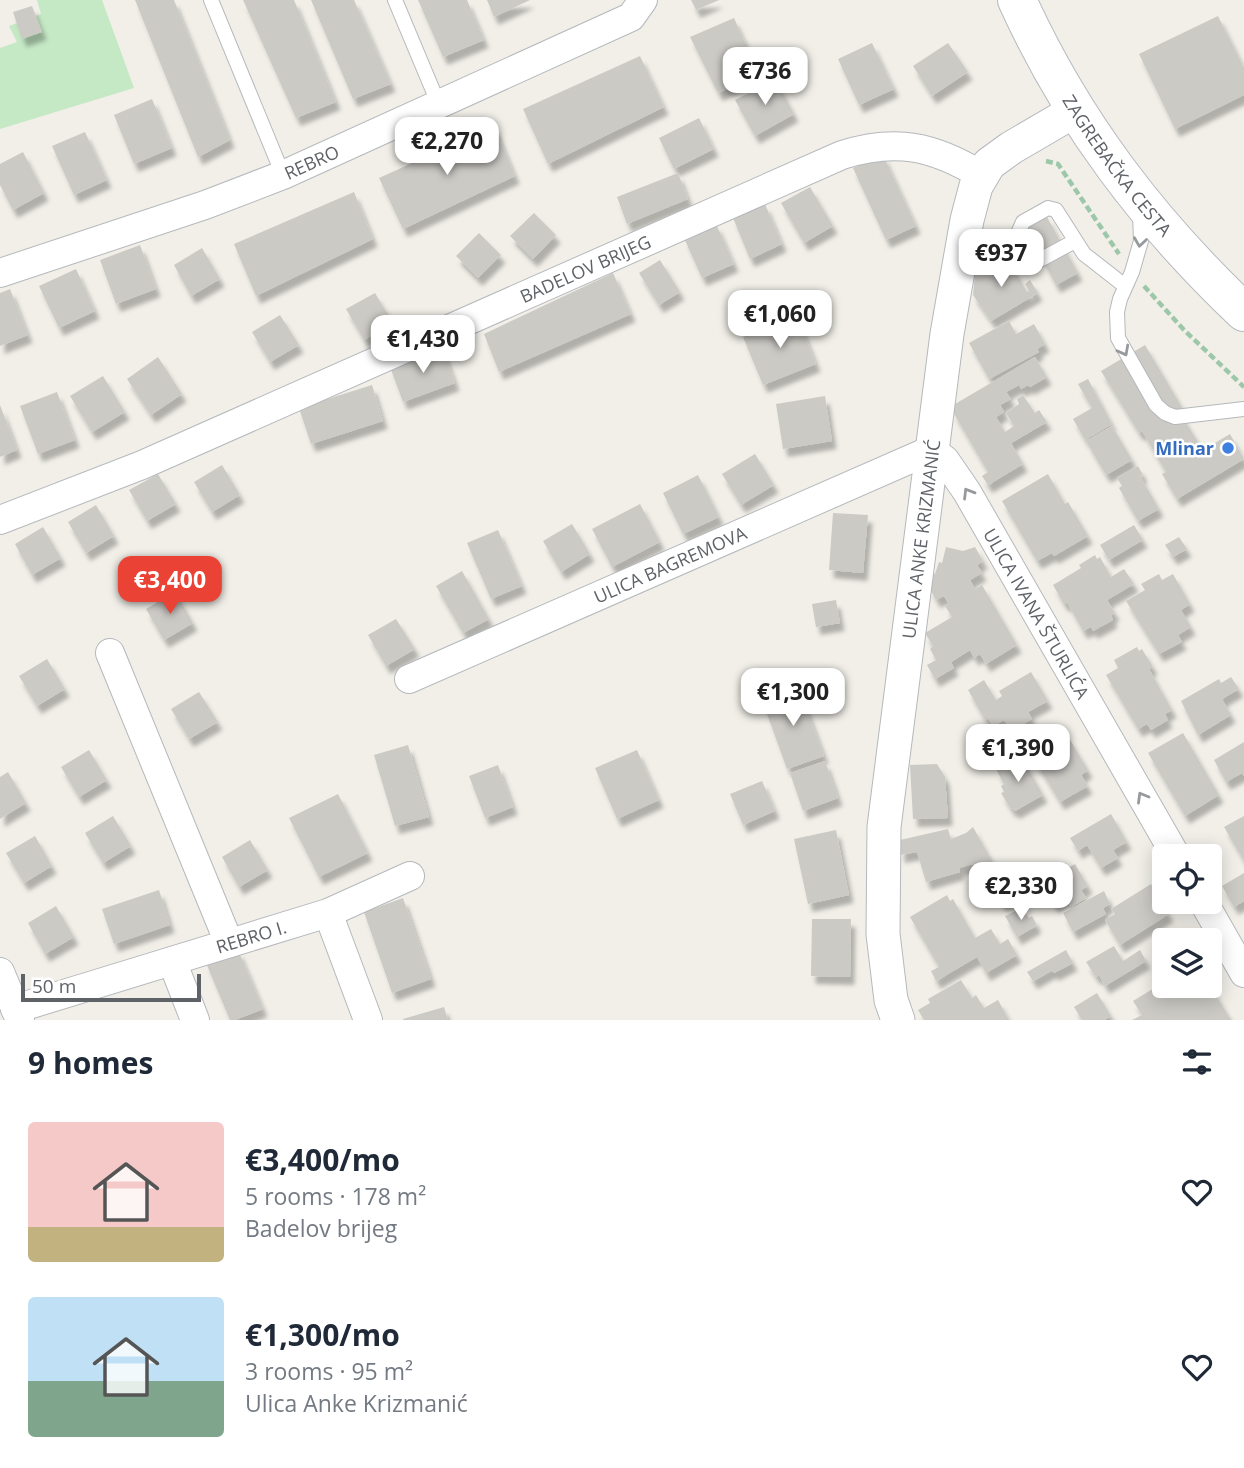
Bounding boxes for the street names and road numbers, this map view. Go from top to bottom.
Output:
street label: ZAGREBAČKA CESTA [1058,90,1178,242]
street label: REBRO [280,139,343,185]
street label: BADELOV BRIJEG [516,229,654,308]
street label: ULICA ANKE KRIZMANIĆ [896,438,945,640]
street label: ULICA BAGREMOVA [590,520,751,609]
street label: ULICA IVANA ŠTURLIĆA [978,524,1095,704]
street label: REBRO I. [213,914,289,959]

